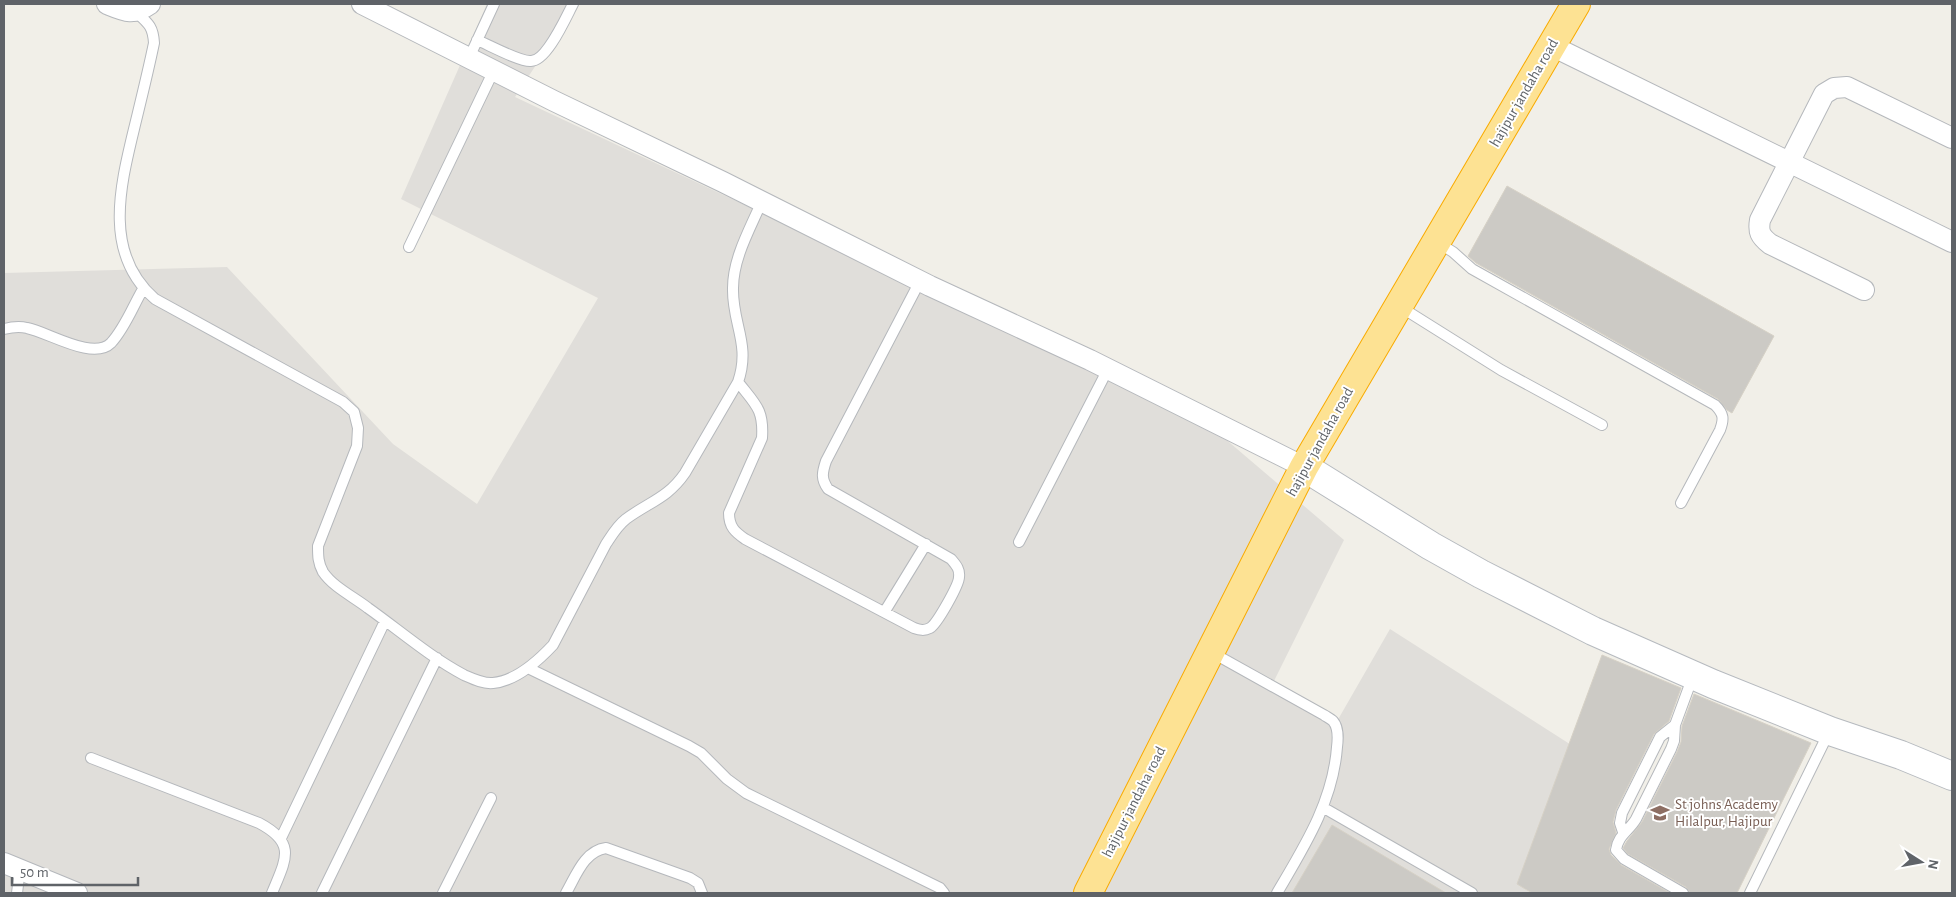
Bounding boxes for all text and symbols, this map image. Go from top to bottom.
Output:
street label: hajipur jandaha road [1487,36,1561,150]
street label: hajipur jandaha road [1284,385,1356,499]
street label: hajipur jandaha road [1100,744,1168,860]
place label: St johns Academy Hilalpur, Hajipur [1675,797,1778,829]
school or university icon: St johns Academy Hilalpur, Hajipur [1649,802,1671,824]
north arrow [1896,837,1946,887]
scale bar [12,854,139,886]
text: N [1925,858,1941,870]
text: 50 m [20,865,49,880]

